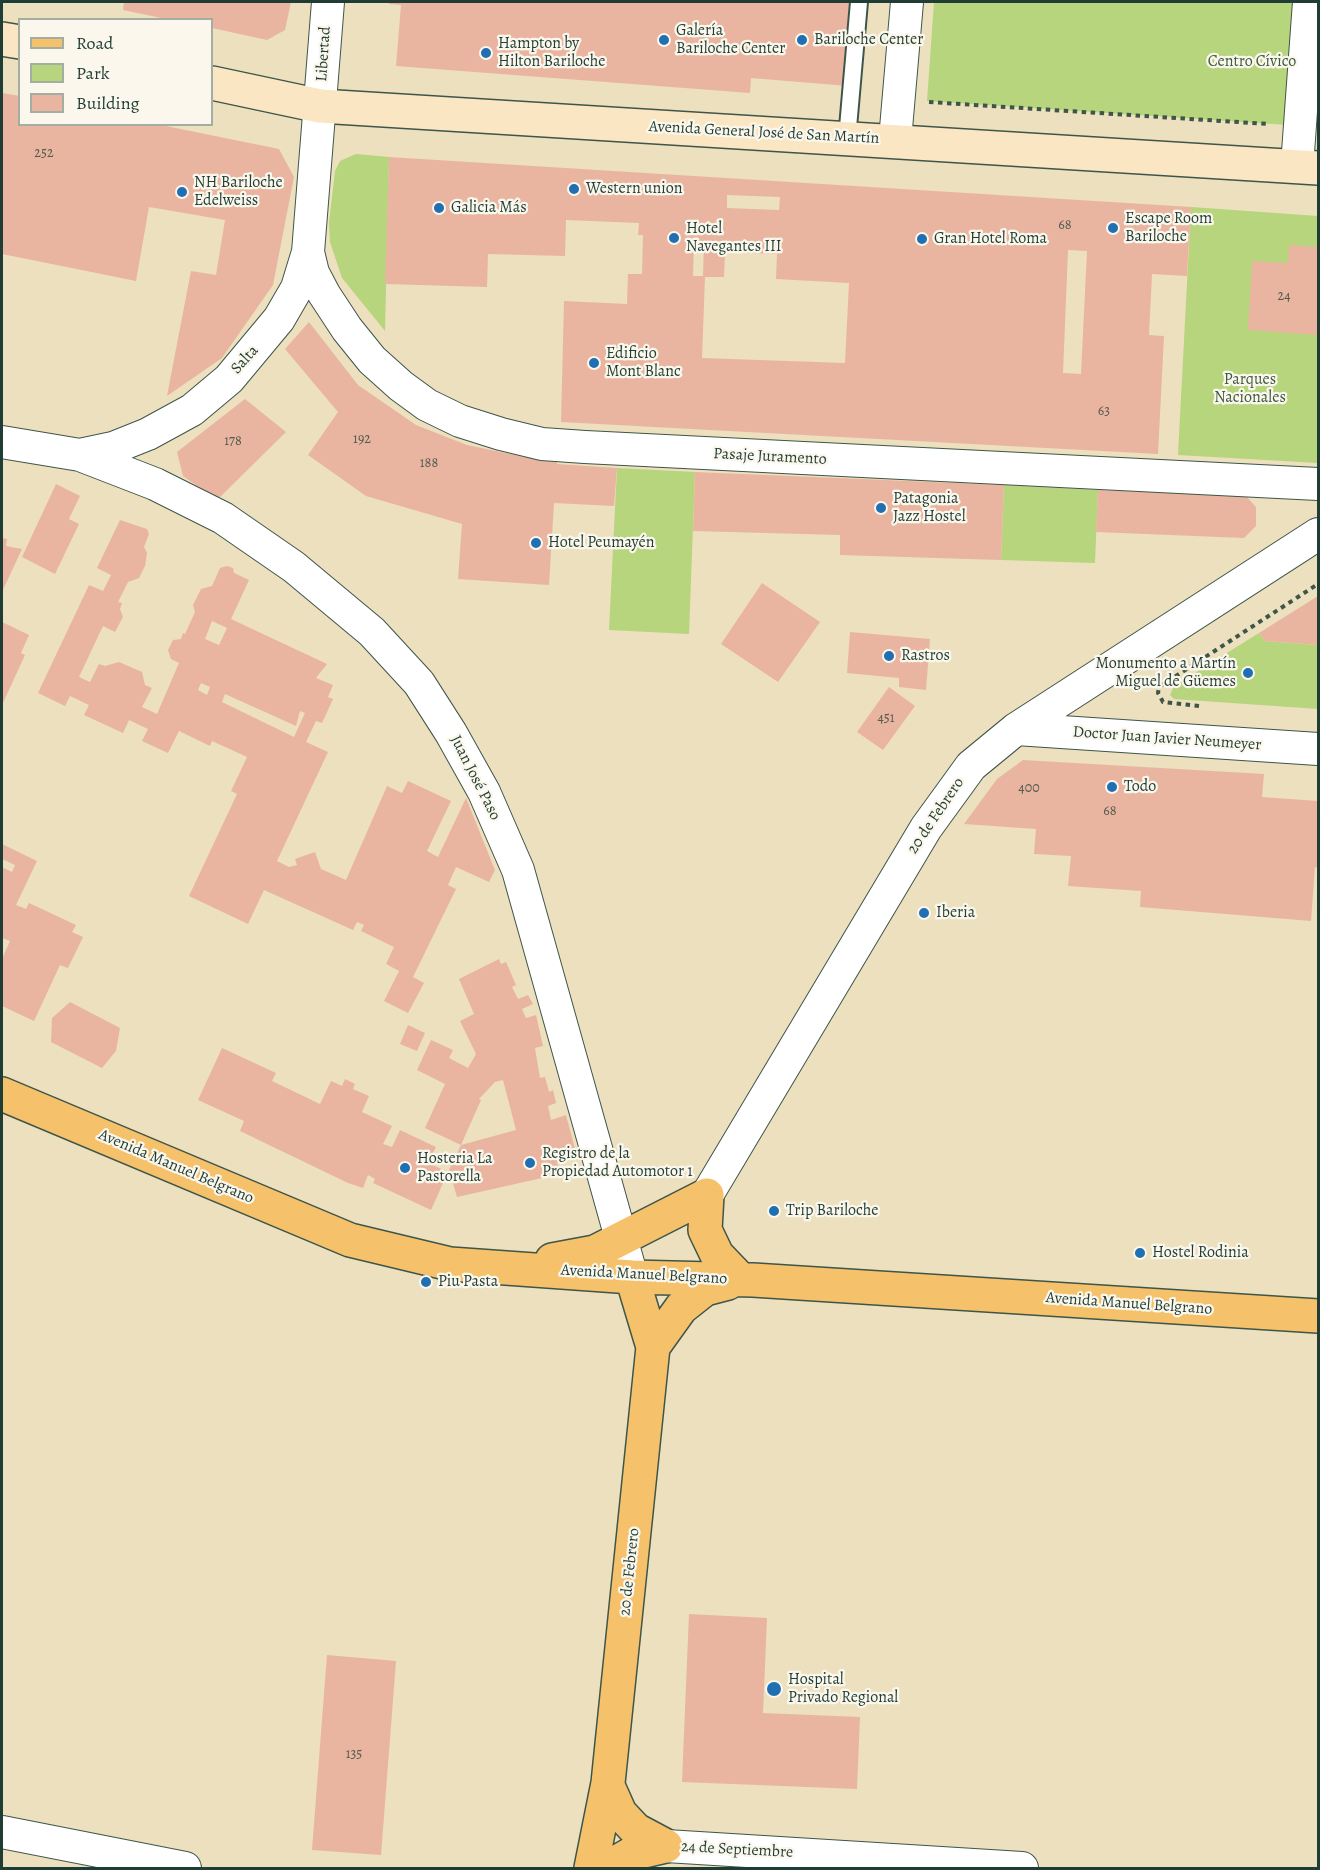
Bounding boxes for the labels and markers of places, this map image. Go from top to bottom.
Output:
place label: Galería Bariloche Center [676,21,785,59]
place label: Bariloche Center [814,30,923,50]
marker: Galería Bariloche Center [657,33,671,47]
marker: Bariloche Center [795,33,809,47]
place label: Hampton by Hilton Bariloche [498,34,606,72]
marker: Hampton by Hilton Bariloche [479,46,493,60]
place label: NH Bariloche Edelweiss [194,173,283,211]
place label: Western union [586,179,682,199]
marker: Western union [567,182,581,196]
marker: NH Bariloche Edelweiss [175,185,189,199]
place label: Galicia Más [451,198,527,218]
marker: Galicia Más [432,201,446,215]
place label: Escape Room Bariloche [1125,209,1212,247]
place label: Hotel Navegantes III [686,219,782,257]
marker: Escape Room Bariloche [1106,221,1120,235]
place label: Gran Hotel Roma [934,229,1047,249]
marker: Hotel Navegantes III [667,231,681,245]
marker: Gran Hotel Roma [915,232,929,246]
place label: Edificio Mont Blanc [606,344,681,382]
marker: Edificio Mont Blanc [587,356,601,370]
place label: Patagonia Jazz Hostel [893,489,966,527]
marker: Patagonia Jazz Hostel [874,501,888,515]
place label: Hotel Peumayén [548,533,654,553]
marker: Hotel Peumayén [529,536,543,550]
place label: Rastros [901,646,950,666]
marker: Rastros [882,649,896,663]
place label: Monumento a Martín Miguel de Güemes [1096,654,1236,692]
marker: Monumento a Martín Miguel de Güemes [1241,666,1255,680]
place label: Todo [1124,777,1156,797]
marker: Todo [1105,780,1119,794]
place label: Iberia [936,903,975,923]
marker: Iberia [917,906,931,920]
place label: Registro de la Propiedad Automotor 1 [542,1144,693,1182]
place label: Hosteria La Pastorella [417,1149,492,1187]
marker: Registro de la Propiedad Automotor 1 [523,1156,537,1170]
marker: Hosteria La Pastorella [398,1161,412,1175]
place label: Trip Bariloche [786,1201,879,1221]
marker: Trip Bariloche [767,1204,781,1218]
place label: Hostel Rodinia [1152,1243,1249,1263]
marker: Hostel Rodinia [1133,1246,1147,1260]
place label: Piu Pasta [438,1272,498,1292]
marker: Piu Pasta [419,1275,433,1289]
place label: Hospital Privado Regional [788,1670,898,1708]
marker: Hospital Privado Regional [765,1680,783,1698]

